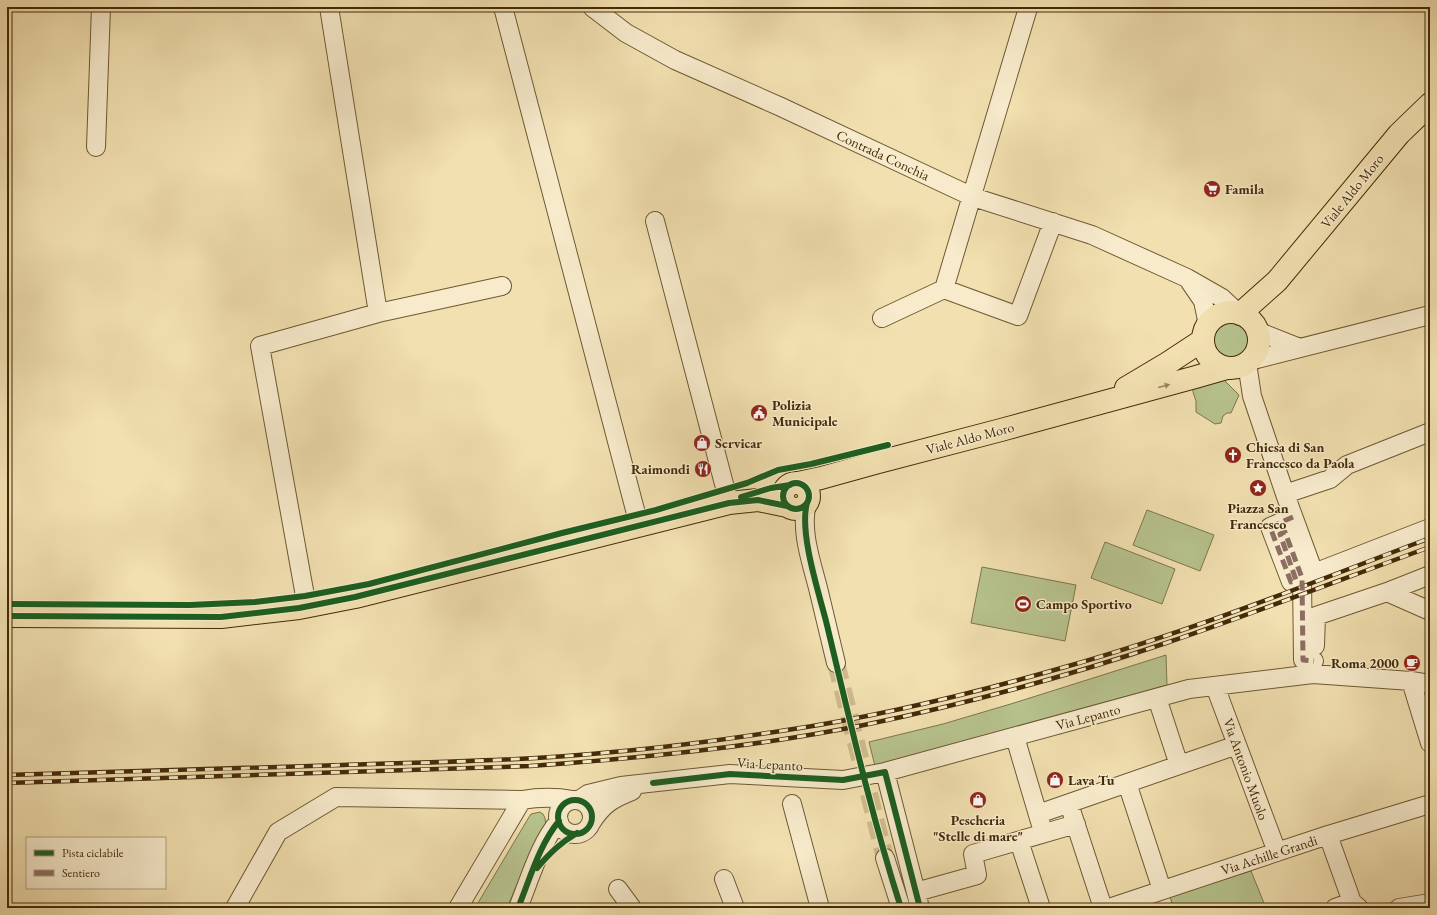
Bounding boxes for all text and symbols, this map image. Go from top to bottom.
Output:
street label: Contrada Conchia [834,126,933,185]
street label: Viale Aldo Moro [1317,150,1388,232]
supermarket icon: Famila [1202,179,1222,199]
place label: Famila [1225,180,1265,198]
one-way arrow [1158,383,1170,389]
place label: Polizia Municipale [772,396,838,430]
public building icon: Polizia Municipale [749,403,769,423]
street label: Viale Aldo Moro [924,418,1016,458]
shop icon: Servicar [692,433,712,453]
place label: Servicar [715,434,762,452]
place label: Chiesa di San Francesco da Paola [1246,438,1355,472]
church icon: Chiesa di San Francesco da Paola [1223,445,1243,465]
restaurant icon: Raimondi [693,459,713,479]
place label: Raimondi [631,460,690,478]
place icon: Piazza San Francesco [1248,478,1268,498]
place label: Piazza San Francesco [1227,499,1289,533]
sports icon: Campo Sportivo [1013,594,1033,614]
place label: Campo Sportivo [1036,595,1132,613]
cafe icon: Roma 2000 [1402,653,1422,673]
place label: Roma 2000 [1331,654,1400,672]
street label: Via Lepanto [1054,700,1122,734]
street label: Via Antonio Muolo [1219,716,1273,822]
street label: Via Lepanto [737,753,803,775]
shop icon: Lava Tu [1045,770,1065,790]
place label: Lava Tu [1068,771,1115,789]
shop icon: Pescheria "Stelle di mare" [968,790,988,810]
place label: Pescheria "Stelle di mare" [933,811,1023,845]
street label: Via Achille Grandi [1219,831,1320,879]
legend [26,837,166,889]
text: Pista ciclabile [62,845,124,861]
text: Sentiero [62,865,100,881]

